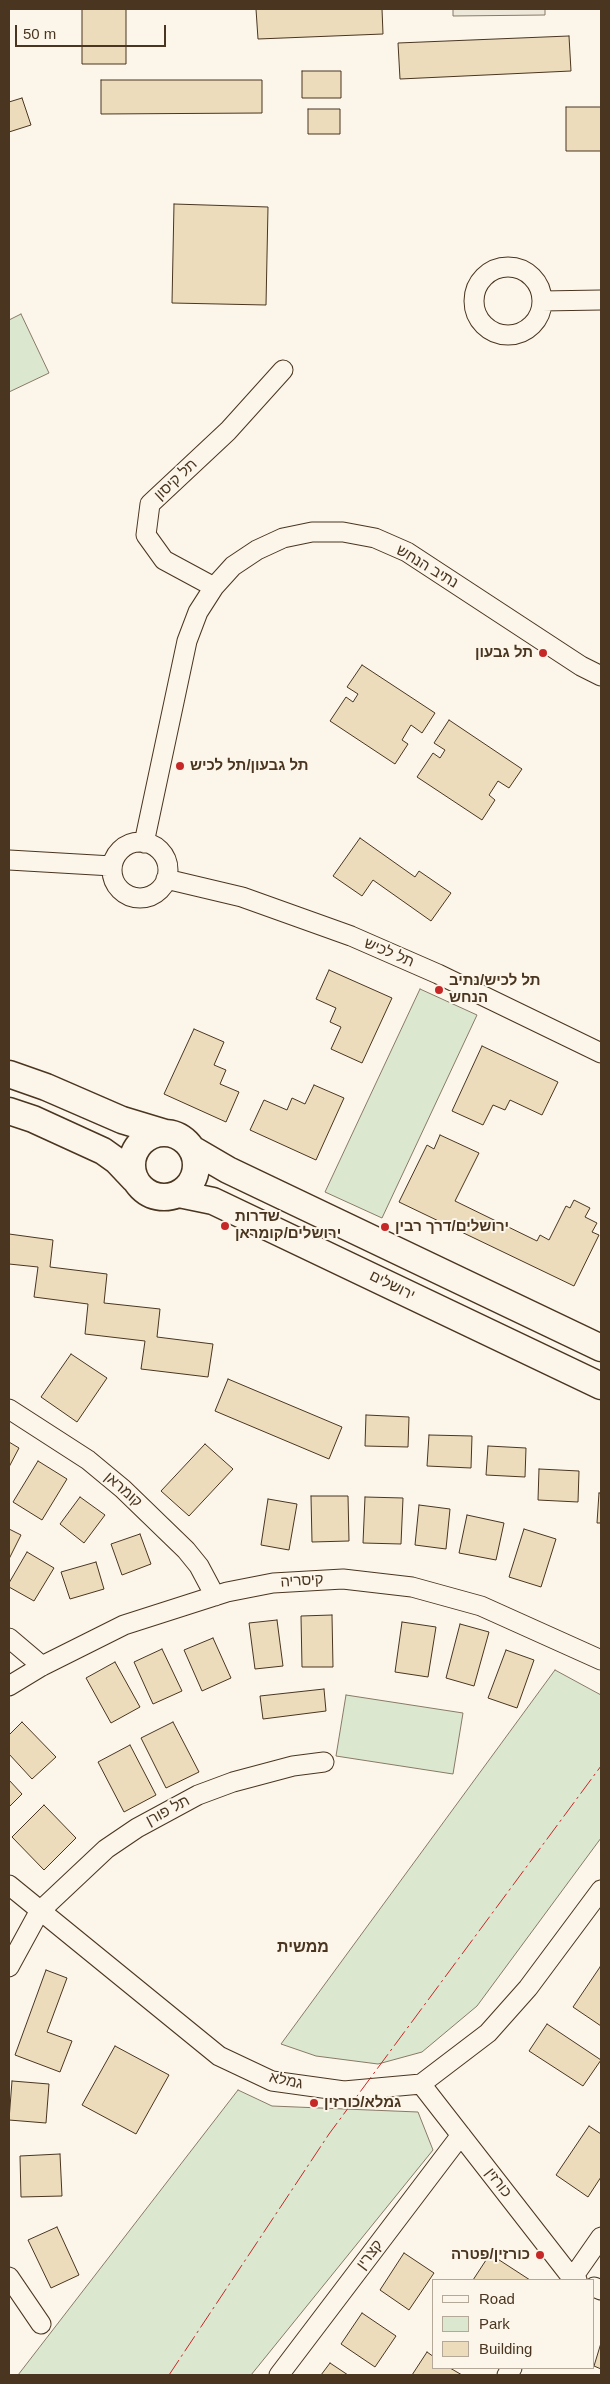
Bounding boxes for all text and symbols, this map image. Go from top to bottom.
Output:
scale bar [18,15,169,47]
text: 50 m [23,25,56,42]
street label: תל קיסון [151,456,201,504]
street label: נתיב הנחש [393,541,461,593]
place label: תל גבעון [475,644,533,662]
marker: תל גבעון [537,647,549,659]
place label: תל גבעון/תל לכיש [190,757,309,775]
marker: תל גבעון/תל לכיש [174,760,186,772]
street label: תל לכיש [361,934,417,972]
place label: תל לכיש/נתיב הנחש [449,972,541,1007]
marker: תל לכיש/נתיב הנחש [433,984,445,996]
place label: שדרות ירושלים/קומראן [235,1208,341,1243]
place label: ירושלים/דרך רבין [395,1218,509,1236]
marker: שדרות ירושלים/קומראן [219,1220,231,1232]
marker: ירושלים/דרך רבין [379,1221,391,1233]
street label: ירושלים [366,1267,418,1305]
street label: קומראן [100,1469,146,1511]
street label: קיסריה [280,1571,324,1591]
street label: תל פורן [143,1792,193,1830]
district label: ממשית [277,1938,329,1958]
street label: גמלא [268,2069,304,2093]
place label: גמלא/כורזין [324,2094,401,2112]
marker: גמלא/כורזין [308,2097,320,2109]
street label: כורזין [481,2165,515,2201]
street label: קצרין [353,2236,387,2274]
place label: כורזין/פטרה [451,2246,530,2264]
marker: כורזין/פטרה [534,2249,546,2261]
legend [432,2279,595,2369]
text: Road [479,2290,515,2307]
text: Park [479,2315,510,2332]
text: Building [479,2340,532,2357]

